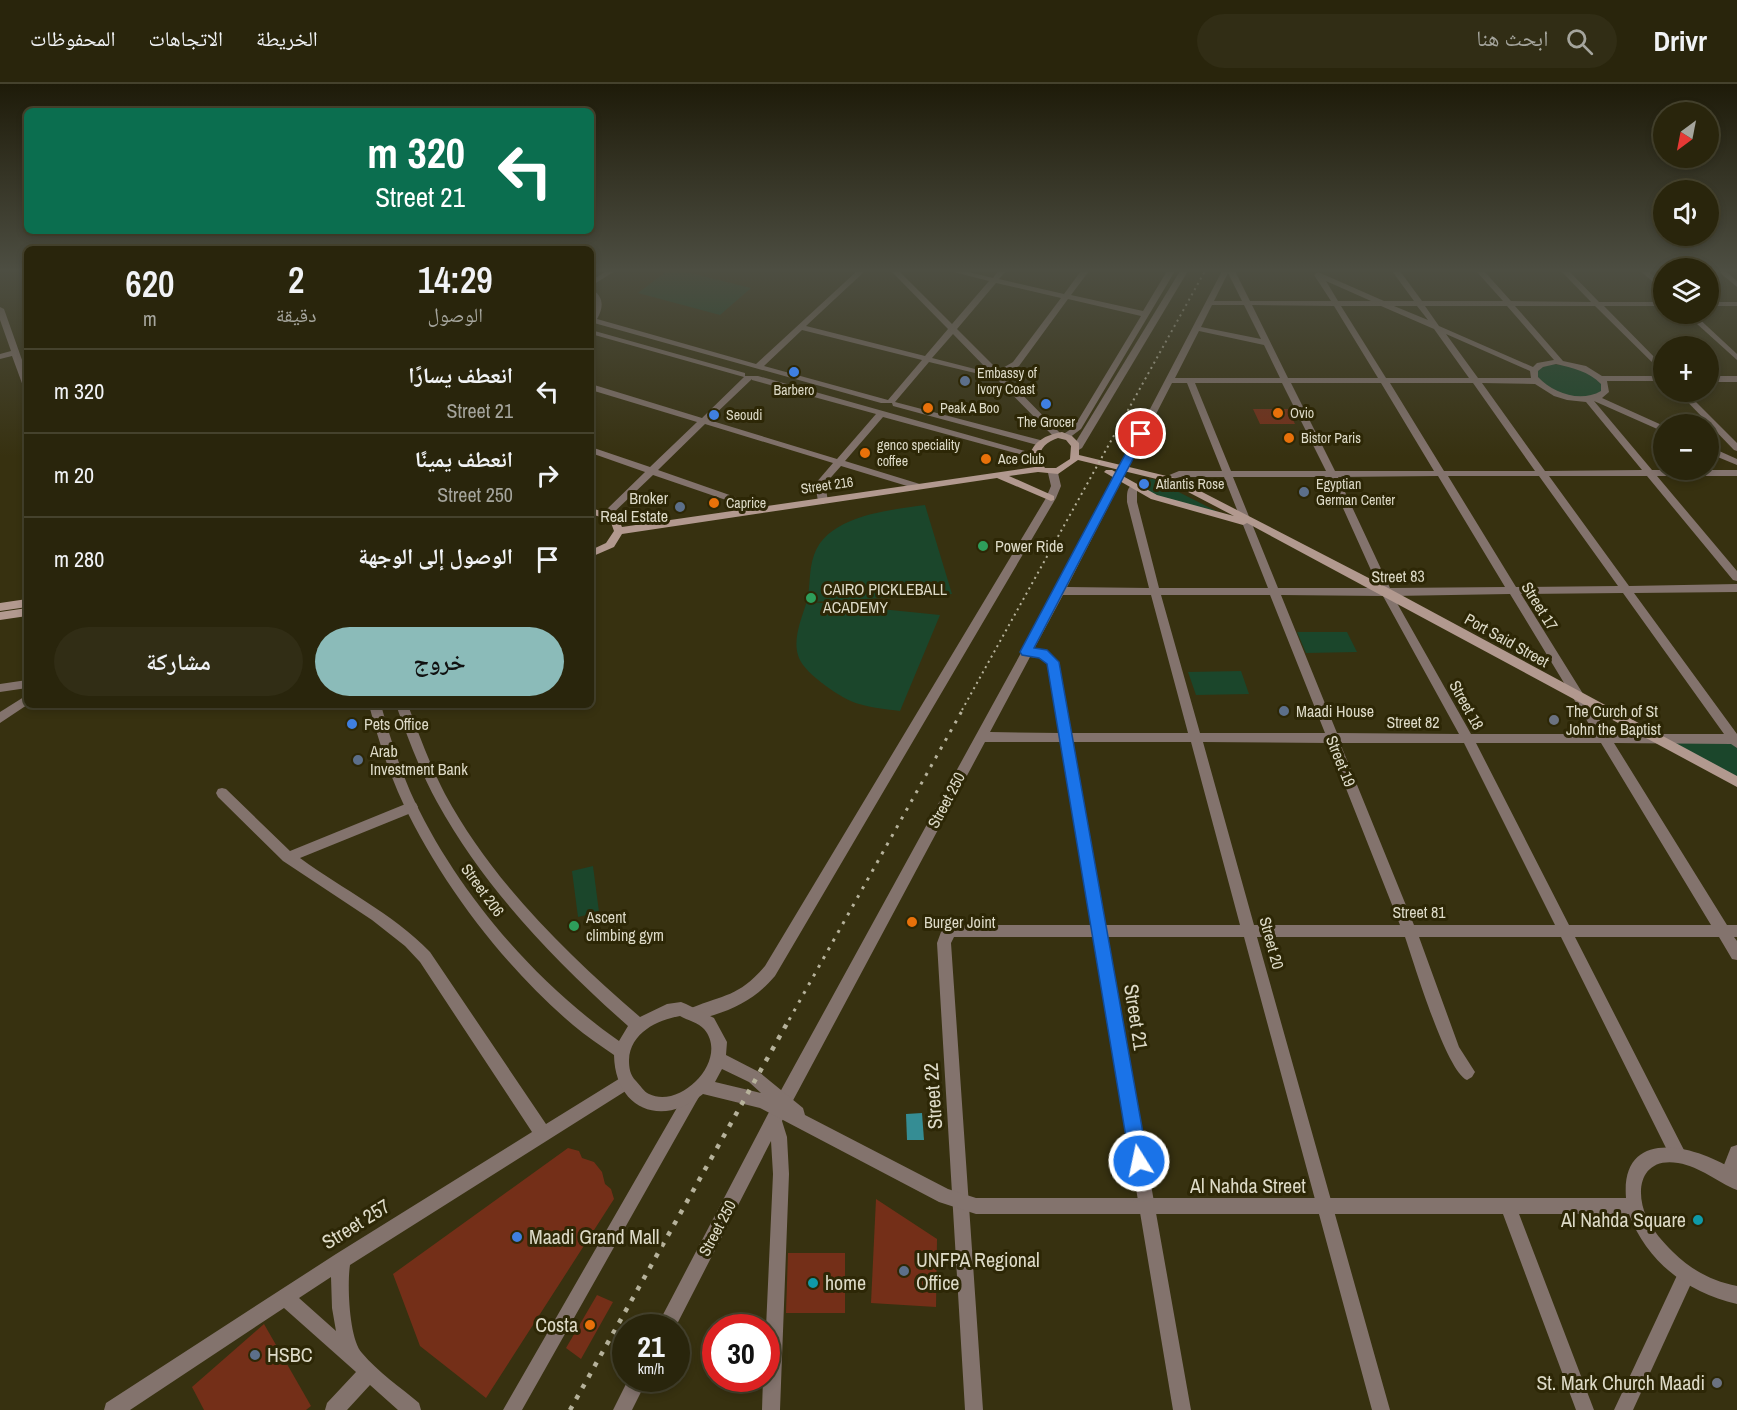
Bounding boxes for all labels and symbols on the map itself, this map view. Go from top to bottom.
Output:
north arrow [1653,102,1719,168]
place label: Embassy of Ivory Coast [977,364,1038,398]
marker: Barbero [787,365,801,379]
marker: Embassy of Ivory Coast [958,374,972,388]
place label: Barbero [774,381,814,399]
marker: The Grocer [1039,397,1053,411]
place label: Peak A Boo [940,399,999,417]
marker: Peak A Boo [921,401,935,415]
place label: Ovio [1290,404,1314,422]
place label: Seoudi [726,406,762,424]
marker: Ovio [1271,406,1285,420]
marker: Seoudi [707,408,721,422]
pin [1115,408,1166,459]
place label: The Grocer [1017,413,1075,431]
place label: Bistor Paris [1301,429,1361,447]
marker: Bistor Paris [1282,431,1296,445]
place label: genco speciality coffee [877,436,960,470]
marker: genco speciality coffee [858,446,872,460]
place label: Ace Club [997,450,1045,468]
marker: Ace Club [979,452,993,466]
street label: Street 216 [800,472,854,498]
place label: Atlantis Rose [1155,475,1224,493]
place label: Egyptian German Center [1316,475,1395,509]
marker: Atlantis Rose [1137,477,1151,491]
marker: Egyptian German Center [1297,485,1311,499]
place label: Broker Real Estate [600,487,669,527]
place label: Caprice [726,494,766,512]
marker: Caprice [707,496,721,510]
marker: Broker Real Estate [673,500,687,514]
place label: Power Ride [995,535,1064,557]
marker: Power Ride [976,539,990,553]
street label: Street 83 [1371,565,1425,587]
place label: CAIRO PICKLEBALL ACADEMY [822,578,948,618]
street label: Street 17 [1517,578,1563,634]
marker: CAIRO PICKLEBALL ACADEMY [804,591,818,605]
street label: Port Said Street [1461,608,1553,672]
street label: Street 18 [1444,676,1490,734]
place label: Maadi House [1296,700,1374,722]
place label: The Curch of St John the Baptist [1566,700,1661,740]
marker: Maadi House [1277,704,1291,718]
street label: Street 82 [1386,711,1440,733]
place label: Pets Office [364,713,429,735]
marker: The Curch of St John the Baptist [1547,713,1561,727]
marker: Pets Office [345,717,359,731]
street label: Street 19 [1321,732,1361,790]
place label: Arab Investment Bank [369,740,468,780]
marker: Arab Investment Bank [351,753,365,767]
street label: Street 250 [922,768,970,832]
street label: Street 206 [456,859,510,921]
street label: Street 81 [1392,901,1446,923]
place label: Ascent climbing gym [585,906,664,946]
place label: Burger Joint [924,911,996,933]
street label: Street 20 [1254,914,1290,972]
marker: Burger Joint [905,915,919,929]
marker: Ascent climbing gym [567,919,581,933]
street label: Street 21 [1118,982,1155,1052]
street label: Street 22 [917,1062,948,1130]
position arrow [1107,1129,1171,1193]
street label: Al Nahda Street [1189,1172,1306,1199]
street label: Street 257 [316,1192,395,1255]
street label: Street 250 [693,1196,741,1260]
place label: Al Nahda Square [1560,1206,1686,1233]
marker: Al Nahda Square [1691,1213,1705,1227]
place label: Maadi Grand Mall [529,1223,659,1250]
marker: Maadi Grand Mall [510,1230,524,1244]
place label: UNFPA Regional Office [916,1246,1040,1296]
marker: UNFPA Regional Office [897,1264,911,1278]
place label: home [825,1269,866,1296]
marker: home [806,1276,820,1290]
place label: Costa [535,1311,578,1338]
speed limit sign: 30 [702,1314,780,1392]
marker: Costa [583,1318,597,1332]
place label: HSBC [267,1341,313,1368]
marker: HSBC [248,1348,262,1362]
place label: St. Mark Church Maadi [1536,1369,1705,1396]
marker: St. Mark Church Maadi [1710,1376,1724,1390]

